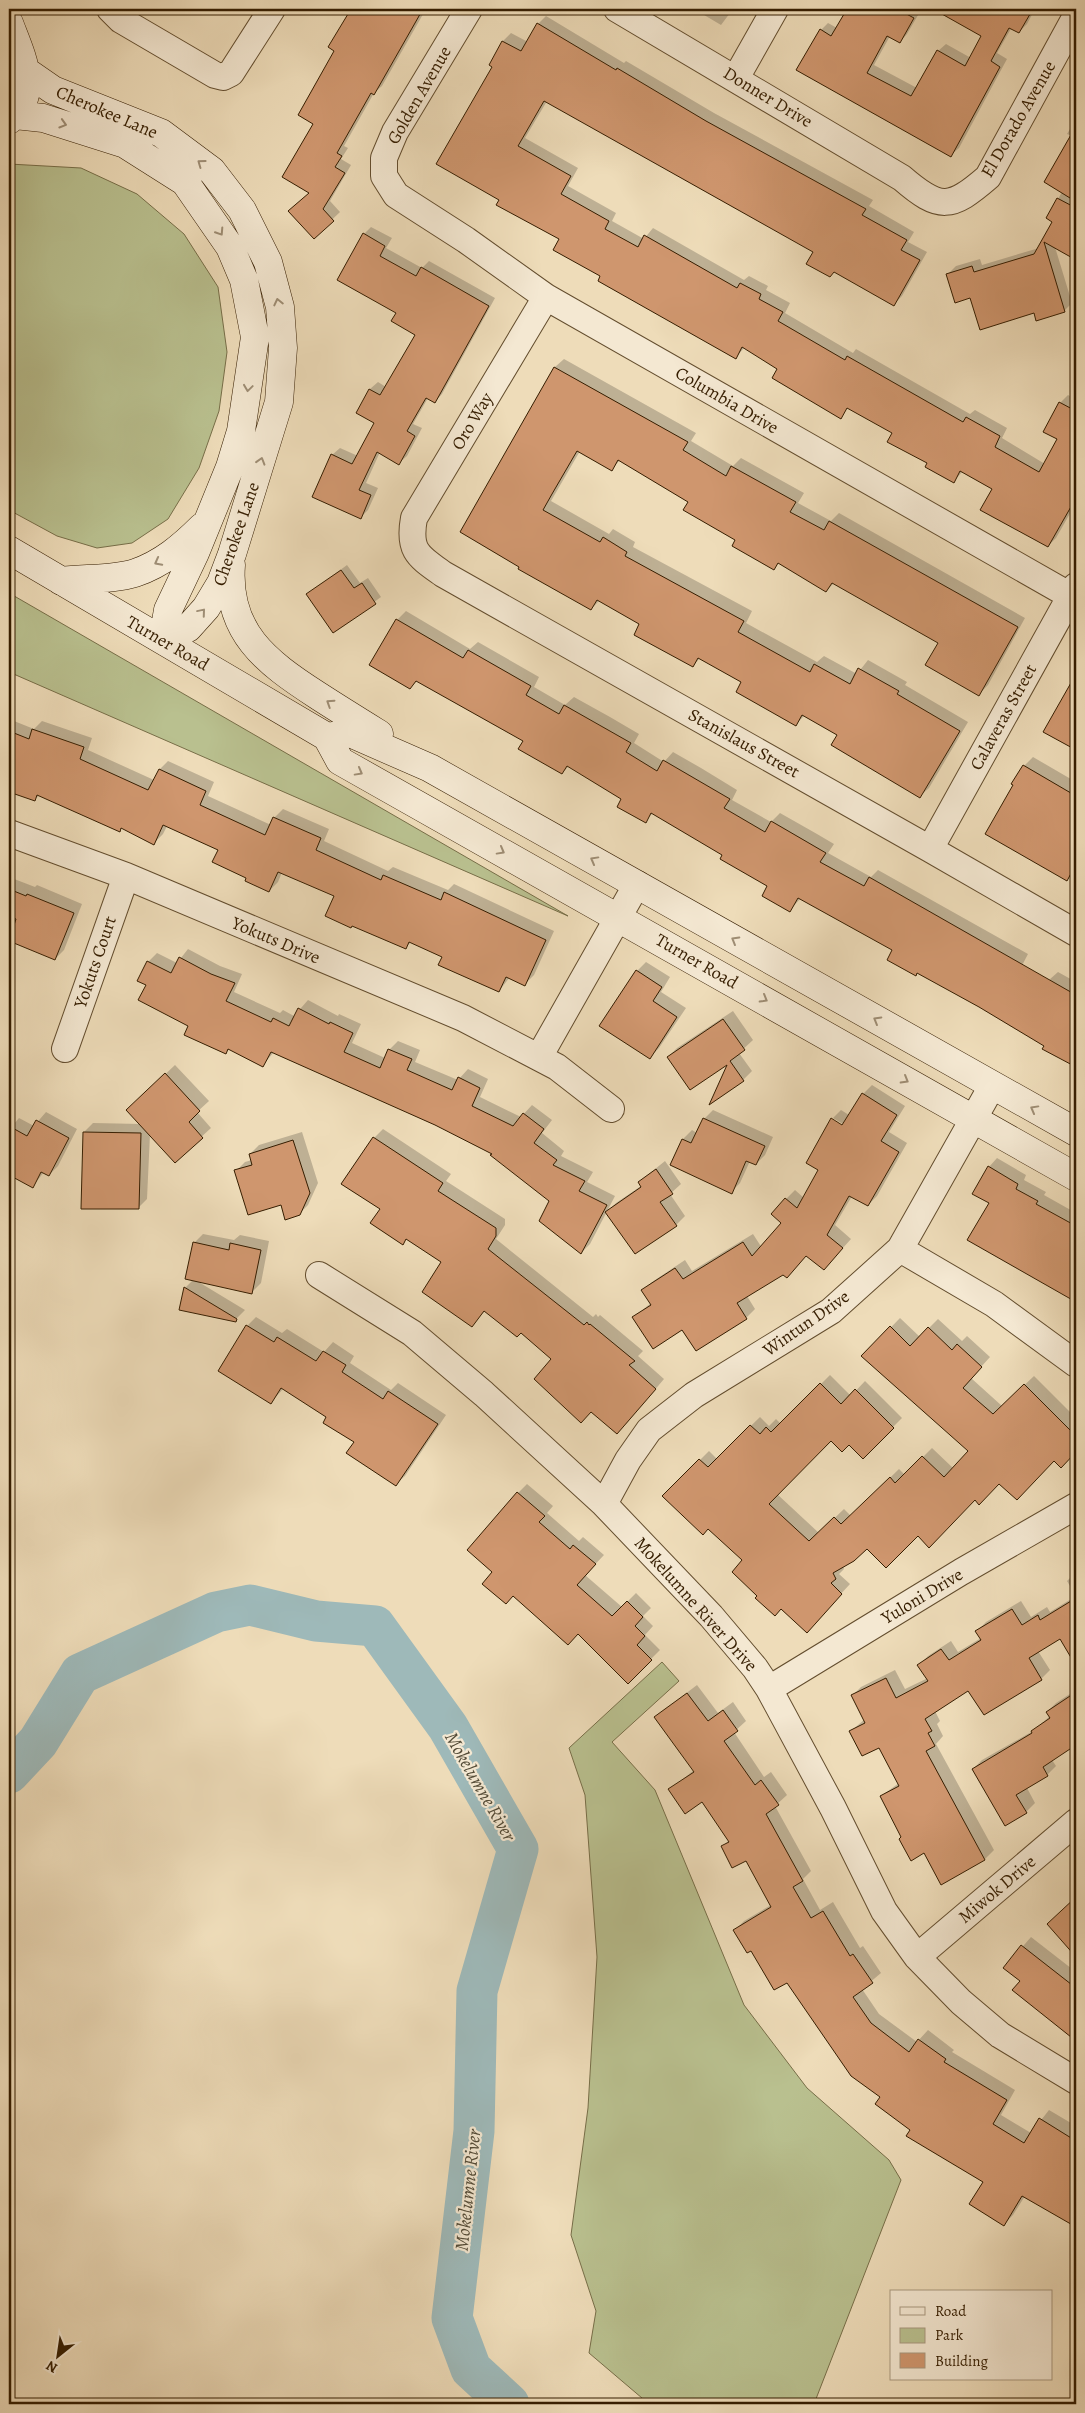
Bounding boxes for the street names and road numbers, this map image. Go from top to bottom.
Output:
street label: Golden Avenue [381,41,457,149]
street label: El Dorado Avenue [975,56,1061,182]
street label: Donner Drive [719,61,817,133]
street label: Cherokee Lane [52,80,162,144]
street label: Columbia Drive [671,361,783,439]
street label: Oro Way [445,387,499,454]
street label: Cherokee Lane [207,479,265,589]
street label: Turner Road [122,610,214,677]
street label: Calaveras Street [964,660,1042,774]
street label: Stanislaus Street [684,703,804,783]
street label: Yokuts Drive [227,910,324,969]
street label: Yokuts Court [68,913,122,1012]
street label: Turner Road [651,928,743,995]
street label: Wintun Drive [757,1284,854,1362]
street label: Mokelumne River Drive [629,1531,763,1677]
street label: Yuloni Drive [876,1562,967,1630]
street label: Miwok Drive [953,1849,1041,1929]

